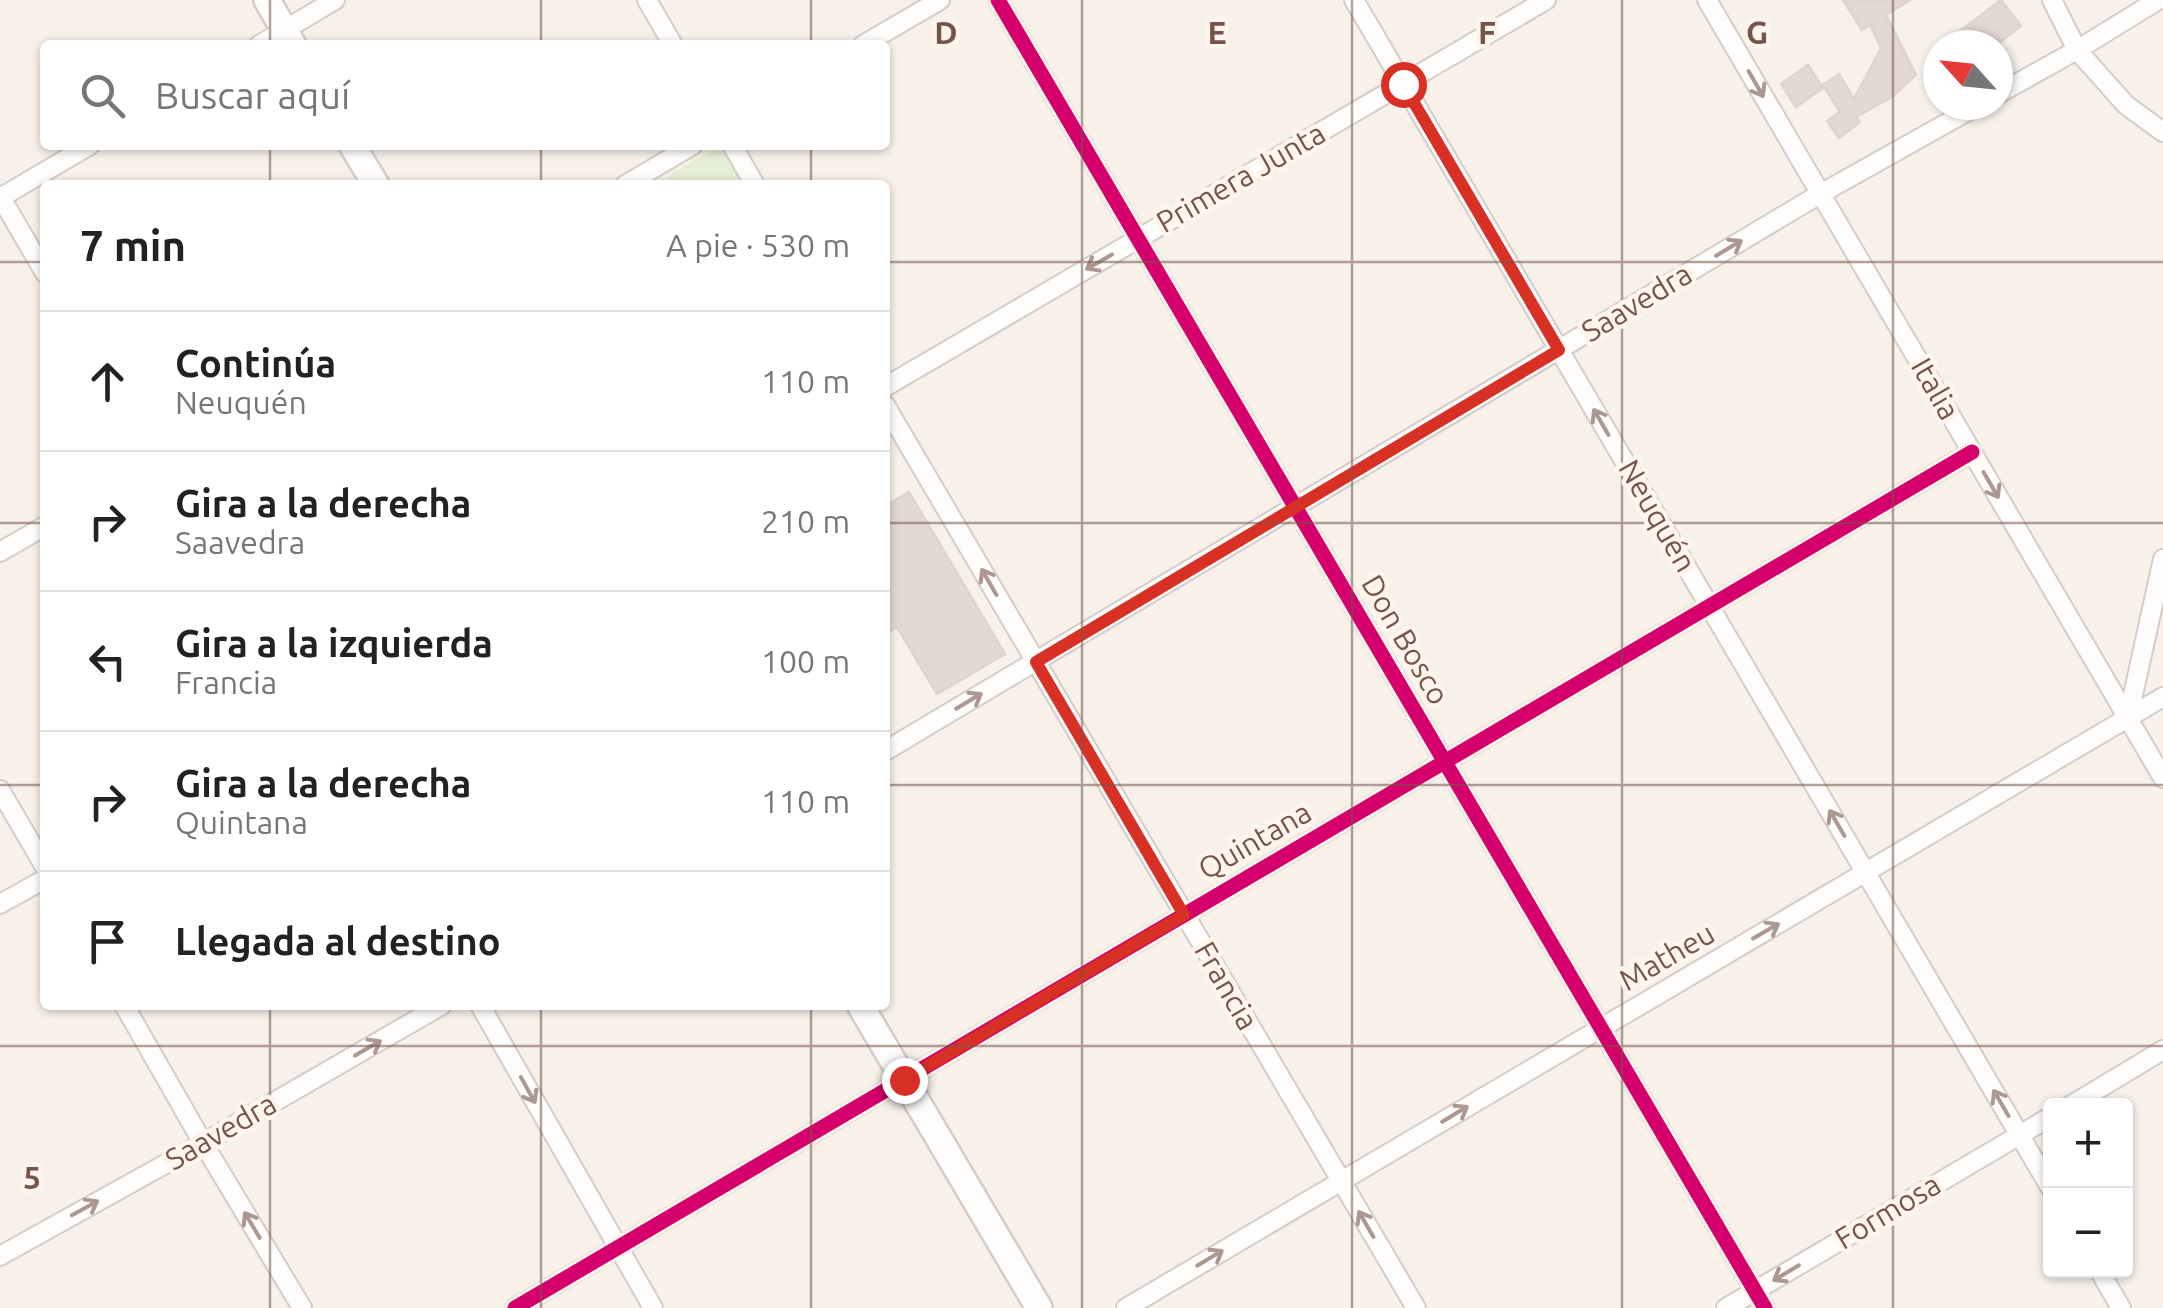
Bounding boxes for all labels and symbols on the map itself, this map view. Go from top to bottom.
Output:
text: D [934,14,958,50]
text: E [1207,14,1227,50]
text: F [1478,14,1496,50]
text: G [1746,14,1768,50]
north arrow [1923,30,2013,120]
route start [1381,62,1427,108]
one-way arrow [1746,69,1766,98]
street label: Primera Junta [1150,115,1331,239]
one-way arrow [1714,238,1743,258]
one-way arrow [1085,252,1114,272]
street label: Saavedra [1575,256,1698,348]
street label: Italia [1905,352,1967,425]
one-way arrow [1591,408,1611,437]
street label: Neuquén [1612,454,1703,577]
one-way arrow [1981,470,2001,499]
one-way arrow [979,568,999,597]
street label: Don Bosco [1355,569,1457,710]
one-way arrow [954,691,983,711]
street label: Quintana [1192,794,1317,886]
one-way arrow [1827,809,1847,838]
street label: Matheu [1613,915,1720,997]
one-way arrow [1750,921,1780,941]
street label: Francia [1188,936,1266,1035]
one-way arrow [352,1037,382,1057]
route end [882,1058,928,1104]
one-way arrow [519,1075,539,1104]
street label: Saavedra [159,1086,282,1176]
one-way arrow [1991,1089,2011,1118]
one-way arrow [1440,1104,1469,1124]
text: 5 [23,1159,41,1195]
street label: Formosa [1829,1167,1946,1256]
one-way arrow [70,1198,99,1218]
one-way arrow [1356,1210,1376,1239]
one-way arrow [242,1211,262,1240]
one-way arrow [1195,1248,1224,1268]
one-way arrow [1772,1263,1801,1283]

